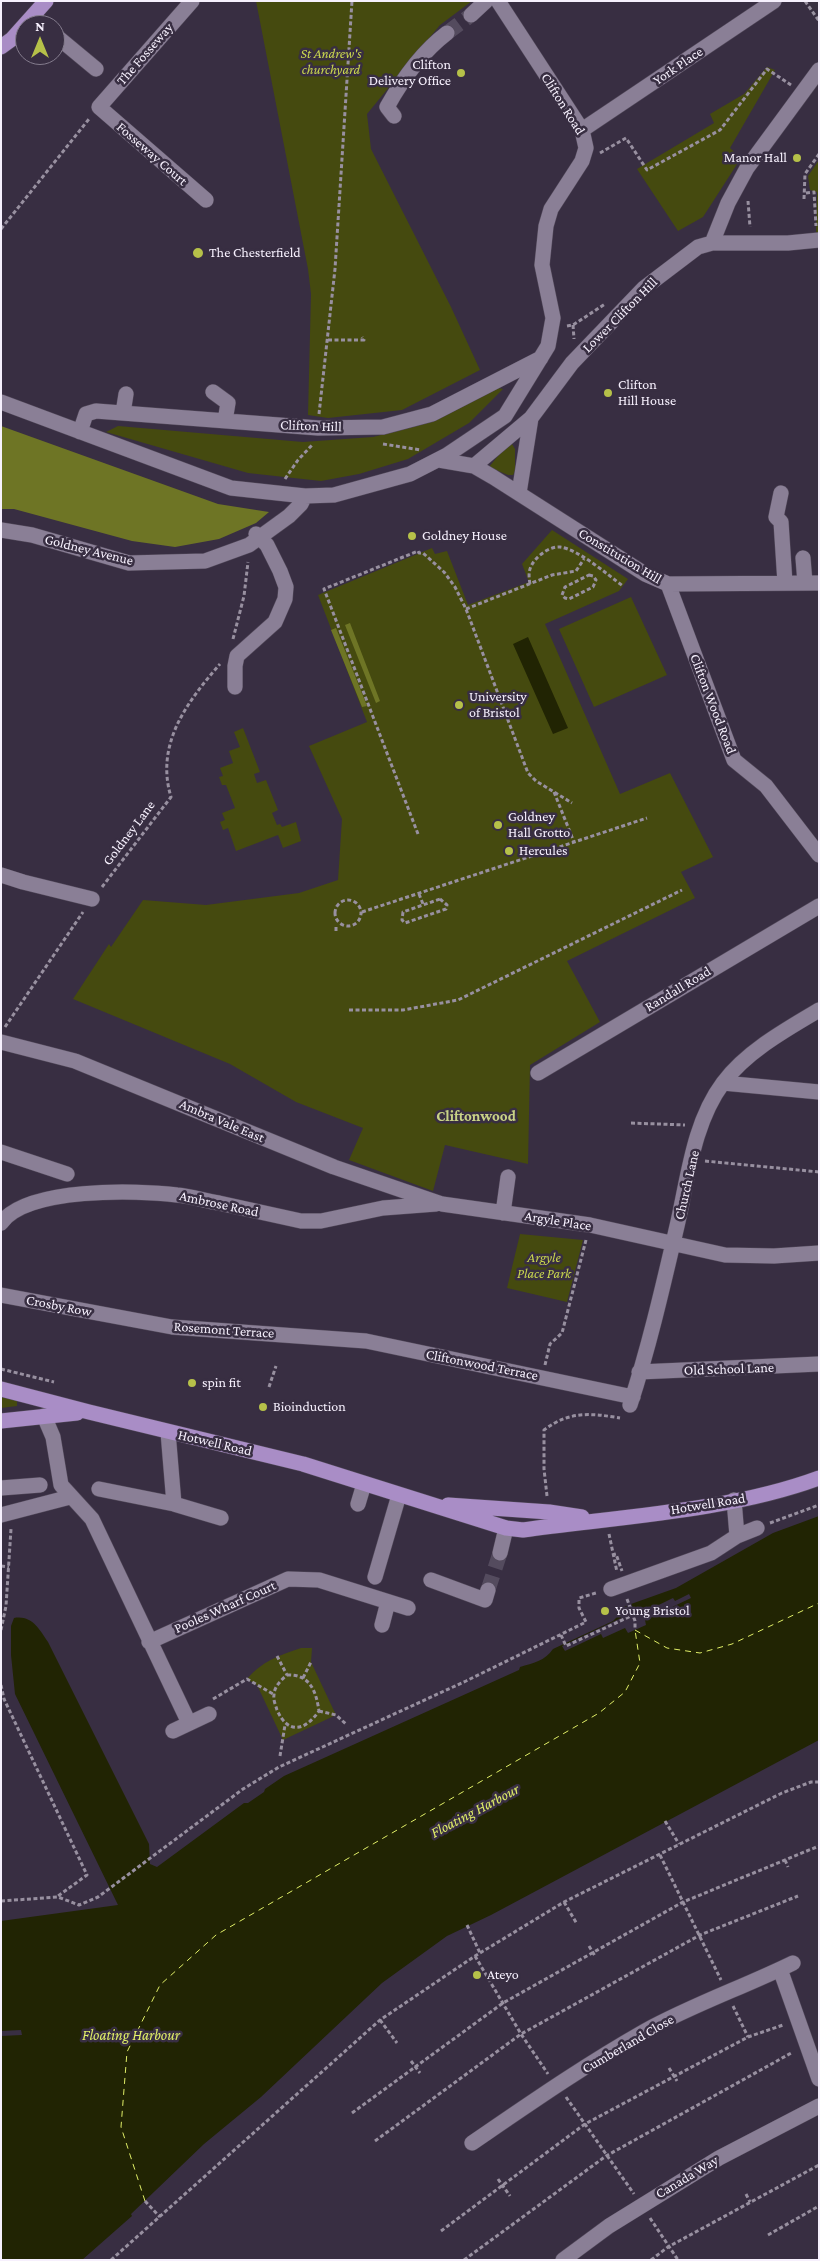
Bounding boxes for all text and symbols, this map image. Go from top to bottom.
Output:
north arrow [15,15,65,65]
text: N [35,18,45,34]
street label: The Fosseway [113,19,177,89]
street label: York Place [650,43,706,89]
park label: St Andrew's churchyard [300,46,362,78]
place label: Clifton Delivery Office [369,57,451,90]
marker: Clifton Delivery Office [455,67,467,79]
street label: Clifton Road [537,70,589,138]
street label: Fosseway Court [113,119,191,189]
place label: Manor Hall [724,150,787,166]
marker: Manor Hall [791,152,803,164]
place label: The Chesterfield [209,245,301,261]
marker: The Chesterfield [191,246,205,260]
street label: Lower Clifton Hill [579,274,661,356]
place label: Clifton Hill House [618,377,676,410]
marker: Clifton Hill House [602,387,614,399]
street label: Clifton Hill [280,417,342,435]
street label: Constitution Hill [575,525,665,587]
place label: Goldney House [422,528,507,544]
marker: Goldney House [406,530,418,542]
street label: Goldney Avenue [43,531,135,569]
street label: Clifton Wood Road [686,652,740,756]
place label: University of Bristol [469,689,527,722]
marker: University of Bristol [453,699,465,711]
street label: Goldney Lane [99,797,159,869]
place label: Goldney Hall Grotto [508,809,570,842]
marker: Goldney Hall Grotto [492,819,504,831]
place label: Hercules [519,843,568,859]
marker: Hercules [503,845,515,857]
street label: Randall Road [642,963,714,1015]
street label: Ambra Vale East [177,1096,267,1146]
district label: Cliftonwood [436,1107,516,1125]
street label: Church Lane [671,1149,703,1221]
street label: Ambrose Road [178,1187,260,1221]
street label: Argyle Place [523,1207,593,1235]
park label: Argyle Place Park [517,1250,571,1282]
street label: Crosby Row [25,1291,93,1321]
street label: Rosemont Terrace [173,1318,275,1342]
street label: Cliftonwood Terrace [424,1346,540,1384]
street label: Old School Lane [684,1359,774,1379]
place label: spin fit [202,1375,241,1391]
marker: spin fit [186,1377,198,1389]
place label: Bioinduction [273,1399,346,1415]
marker: Bioinduction [257,1401,269,1413]
street label: Hotwell Road [176,1426,254,1460]
street label: Hotwell Road [669,1490,747,1518]
street label: Pooles Wharf Court [172,1577,278,1637]
place label: Young Bristol [615,1603,690,1619]
marker: Young Bristol [599,1605,611,1617]
water label: Floating Harbour [428,1780,522,1842]
place label: Ateyo [487,1967,519,1983]
marker: Ateyo [471,1969,483,1981]
street label: Cumberland Close [579,2011,677,2077]
water label: Floating Harbour [82,2026,180,2044]
street label: Canada Way [653,2152,721,2202]

